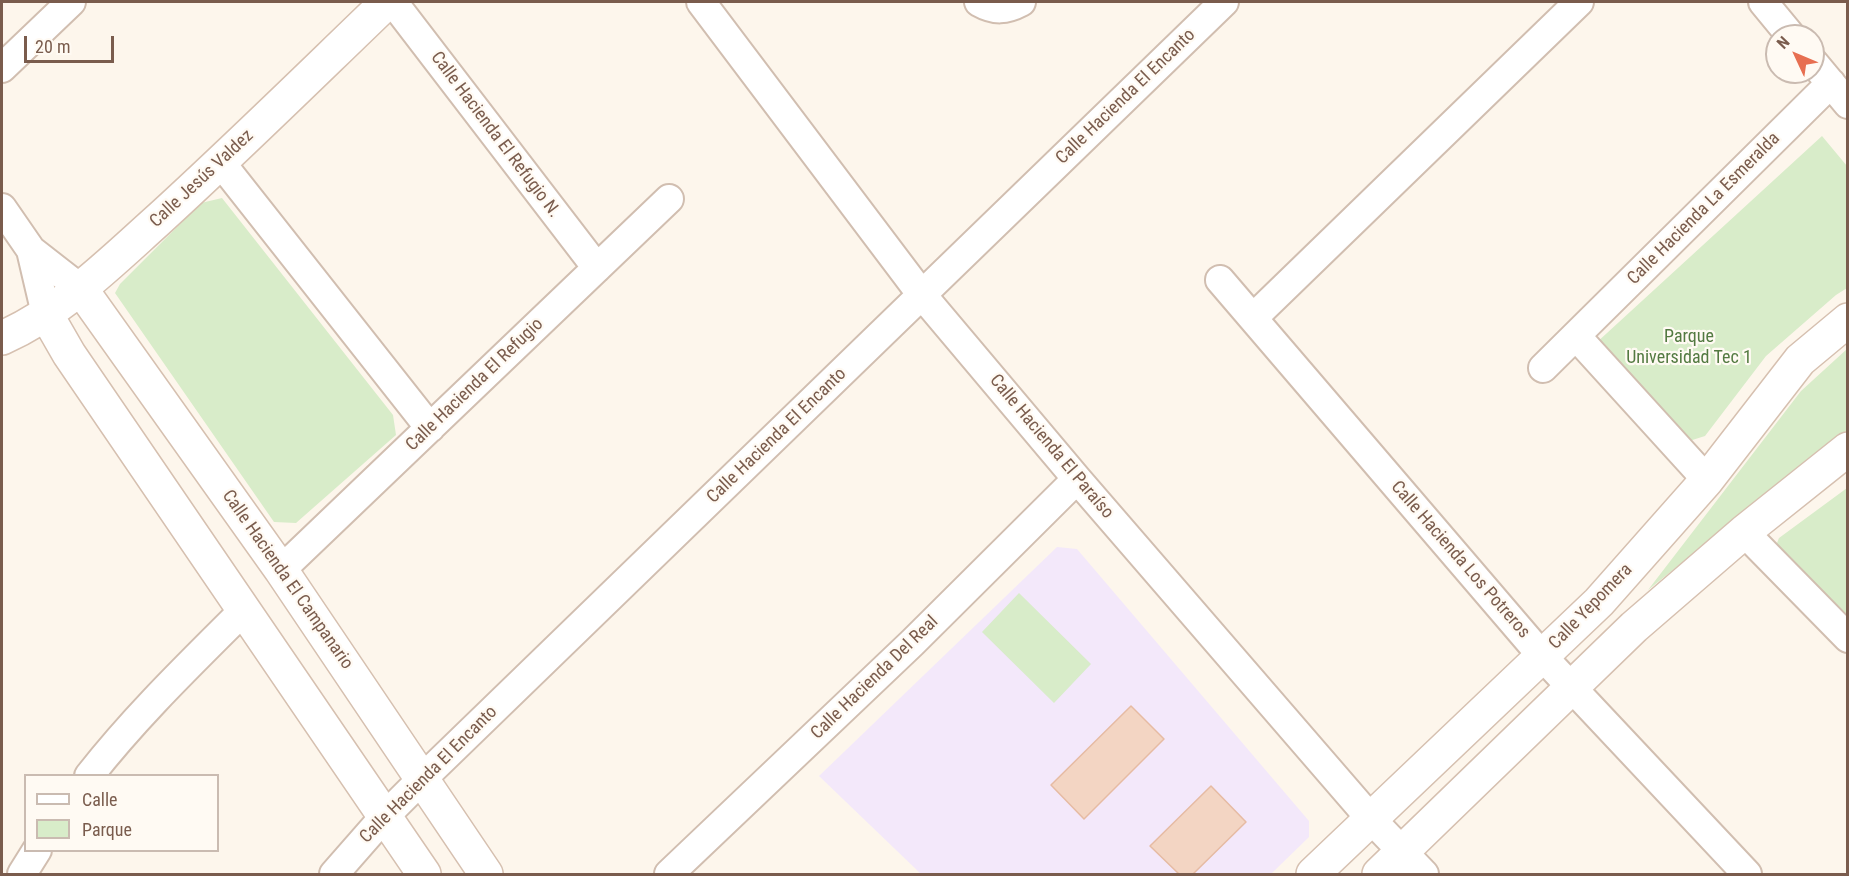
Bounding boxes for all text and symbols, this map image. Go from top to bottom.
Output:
scale bar [27,24,117,62]
north arrow [1765,24,1825,84]
street label: Calle Hacienda El Encanto [1052,25,1200,169]
text: N [1773,32,1793,53]
text: 20 m [35,36,70,57]
street label: Calle Hacienda El Refugio N. [425,48,565,222]
street label: Calle Jesús Valdez [146,125,258,233]
street label: Calle Hacienda La Esmeralda [1623,128,1785,290]
street label: Calle Hacienda El Refugio [402,314,548,456]
park label: Parque Universidad Tec 1 [1626,326,1752,368]
street label: Calle Hacienda El Encanto [703,364,851,508]
street label: Calle Hacienda El Paraíso [984,370,1118,524]
street label: Calle Hacienda Los Potreros [1386,477,1534,643]
street label: Calle Hacienda El Campanario [217,486,357,674]
street label: Calle Yepomera [1545,560,1637,654]
street label: Calle Hacienda Del Real [807,612,943,744]
street label: Calle Hacienda El Encanto [356,702,502,848]
legend [24,774,219,852]
text: Calle [82,789,118,810]
text: Parque [82,819,132,840]

